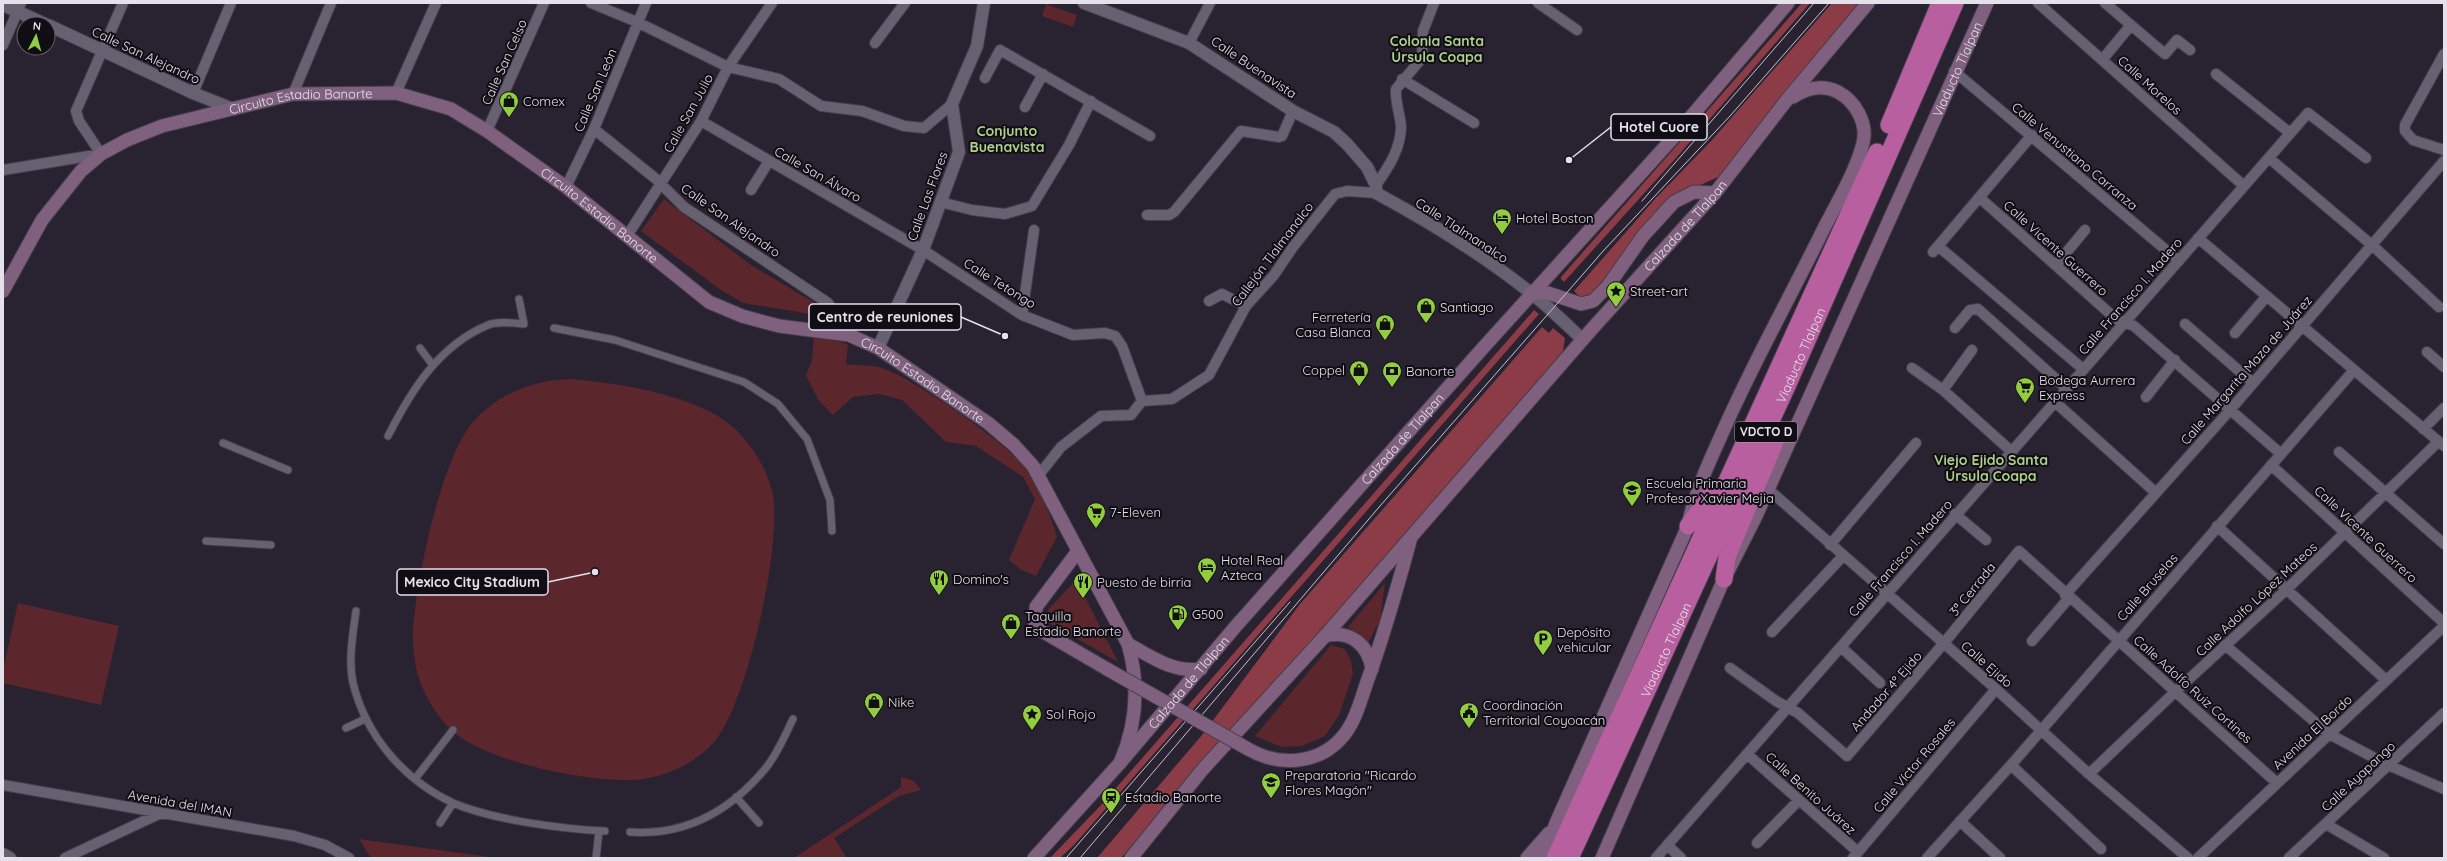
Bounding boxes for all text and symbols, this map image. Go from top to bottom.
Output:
north arrow [16,16,56,56]
street label: Calle San Celso [478,17,530,107]
text: N [32,19,42,33]
street label: Viaducto Tlalpan [1929,19,1985,119]
street label: Calle San Alejandro [89,23,203,87]
district label: Colonia Santa Úrsula Coapa [1390,32,1484,66]
street label: Calle Buenavista [1208,33,1300,101]
street label: Calle San León [570,46,620,134]
street label: Calle Morelos [2115,52,2185,118]
street label: Calle San Julio [660,71,716,155]
street label: Circuito Estadio Banorte [227,85,373,117]
shop icon: Comex [498,90,520,118]
place label: Comex [523,93,565,109]
street label: Calle Venustiano Carranza [2009,99,2141,213]
callout: Hotel Cuore [1611,114,1707,140]
text: Hotel Cuore [1619,118,1699,136]
district label: Conjunto Buenavista [969,122,1045,156]
street label: Calle San Álvaro [772,143,864,205]
street label: Calle Las Flores [903,149,951,243]
street label: Circuito Estadio Banorte [538,164,662,266]
street label: Calzada de Tlalpan [1640,177,1730,274]
street label: Calle San Alejandro [678,180,784,260]
street label: Calle Tlalmanalco [1413,194,1512,266]
street label: Calle Vicente Guerrero [2001,197,2112,299]
street label: Callejón Tlalmanalco [1228,199,1316,309]
hotel icon: Hotel Boston [1491,207,1513,235]
place label: Hotel Boston [1516,210,1594,226]
street label: Calle Francisco I. Madero [2075,234,2185,358]
street label: Calle Tetongo [961,254,1039,312]
place icon: Street-art [1605,280,1627,308]
place label: Street-art [1630,283,1688,299]
street label: Calle Margarita Maza de Juárez [2177,292,2315,448]
shop icon: Santiago [1415,296,1437,324]
place label: Santiago [1440,299,1494,315]
callout: Centro de reuniones [809,304,961,330]
street label: Viaducto Tlalpan [1772,305,1828,405]
text: Centro de reuniones [817,308,953,326]
place label: Ferretería Casa Blanca [1296,309,1371,340]
shop icon: Ferretería Casa Blanca [1374,313,1396,341]
street label: Circuito Estadio Banorte [858,333,988,426]
shop icon: Coppel [1348,359,1370,387]
bank icon: Banorte [1381,360,1403,388]
place label: Coppel [1303,362,1345,378]
place label: Banorte [1406,363,1454,379]
place label: Bodega Aurrera Express [2039,372,2135,403]
supermarket icon: Bodega Aurrera Express [2014,376,2036,404]
street label: Calzada de Tlalpan [1358,390,1447,488]
road number: VDCTO D [1735,422,1797,442]
district label: Viejo Ejido Santa Úrsula Coapa [1934,451,2048,485]
place label: Escuela Primaria Profesor Xavier Mejia [1646,475,1774,506]
school or university icon: Escuela Primaria Profesor Xavier Mejia [1621,479,1643,507]
street label: Calle Vicente Guerrero [2311,482,2421,586]
street label: Calle Francisco I. Madero [1845,496,1955,620]
supermarket icon: 7-Eleven [1085,501,1107,529]
place label: 7-Eleven [1110,504,1161,520]
street label: Calle Adolfo López Mateos [2192,539,2320,659]
street label: Calle Bruselas [2113,550,2181,624]
place label: Hotel Real Azteca [1221,552,1283,583]
hotel icon: Hotel Real Azteca [1196,556,1218,584]
street label: 3ª Cerrada [1946,559,1998,619]
restaurant icon: Domino's [928,568,950,596]
callout: Mexico City Stadium [397,569,548,595]
place label: Domino's [953,571,1009,587]
restaurant icon: Puesto de birria [1072,571,1094,599]
text: Mexico City Stadium [404,573,540,591]
place label: Puesto de birria [1097,574,1191,590]
street label: Viaducto Tlalpan [1637,600,1694,700]
fuel station icon: G500 [1167,603,1189,631]
place label: G500 [1192,606,1224,622]
place label: Taquilla Estadio Banorte [1025,608,1121,639]
shop icon: Taquilla Estadio Banorte [1000,612,1022,640]
place label: Depósito vehicular [1557,624,1611,655]
parking icon: Depósito vehicular [1532,628,1554,656]
street label: Calle Adolfo Ruiz Cortines [2130,632,2256,746]
street label: Calzada de Tlalpan [1145,633,1232,732]
street label: Calle Ejido [1958,637,2016,691]
street label: Andador 4º Ejido [1847,648,1925,734]
shop icon: Nike [863,691,885,719]
street label: Avenida El Bordo [2269,691,2355,773]
place label: Nike [888,694,914,710]
place label: Coordinación Territorial Coyoacán [1483,697,1605,728]
public building icon: Coordinación Territorial Coyoacán [1458,701,1480,729]
place icon: Sol Rojo [1021,703,1043,731]
place label: Sol Rojo [1046,706,1096,722]
street label: Calle Víctor Rosales [1870,714,1958,816]
street label: Calle Ayapango [2318,738,2398,814]
street label: Calle Benito Juárez [1763,748,1859,838]
place label: Preparatoria "Ricardo Flores Magón" [1285,767,1416,798]
school or university icon: Preparatoria "Ricardo Flores Magón" [1260,771,1282,799]
street label: Avenida del IMAN [127,786,233,820]
station icon: Estadio Banorte [1100,786,1122,814]
place label: Estadio Banorte [1125,789,1221,805]

